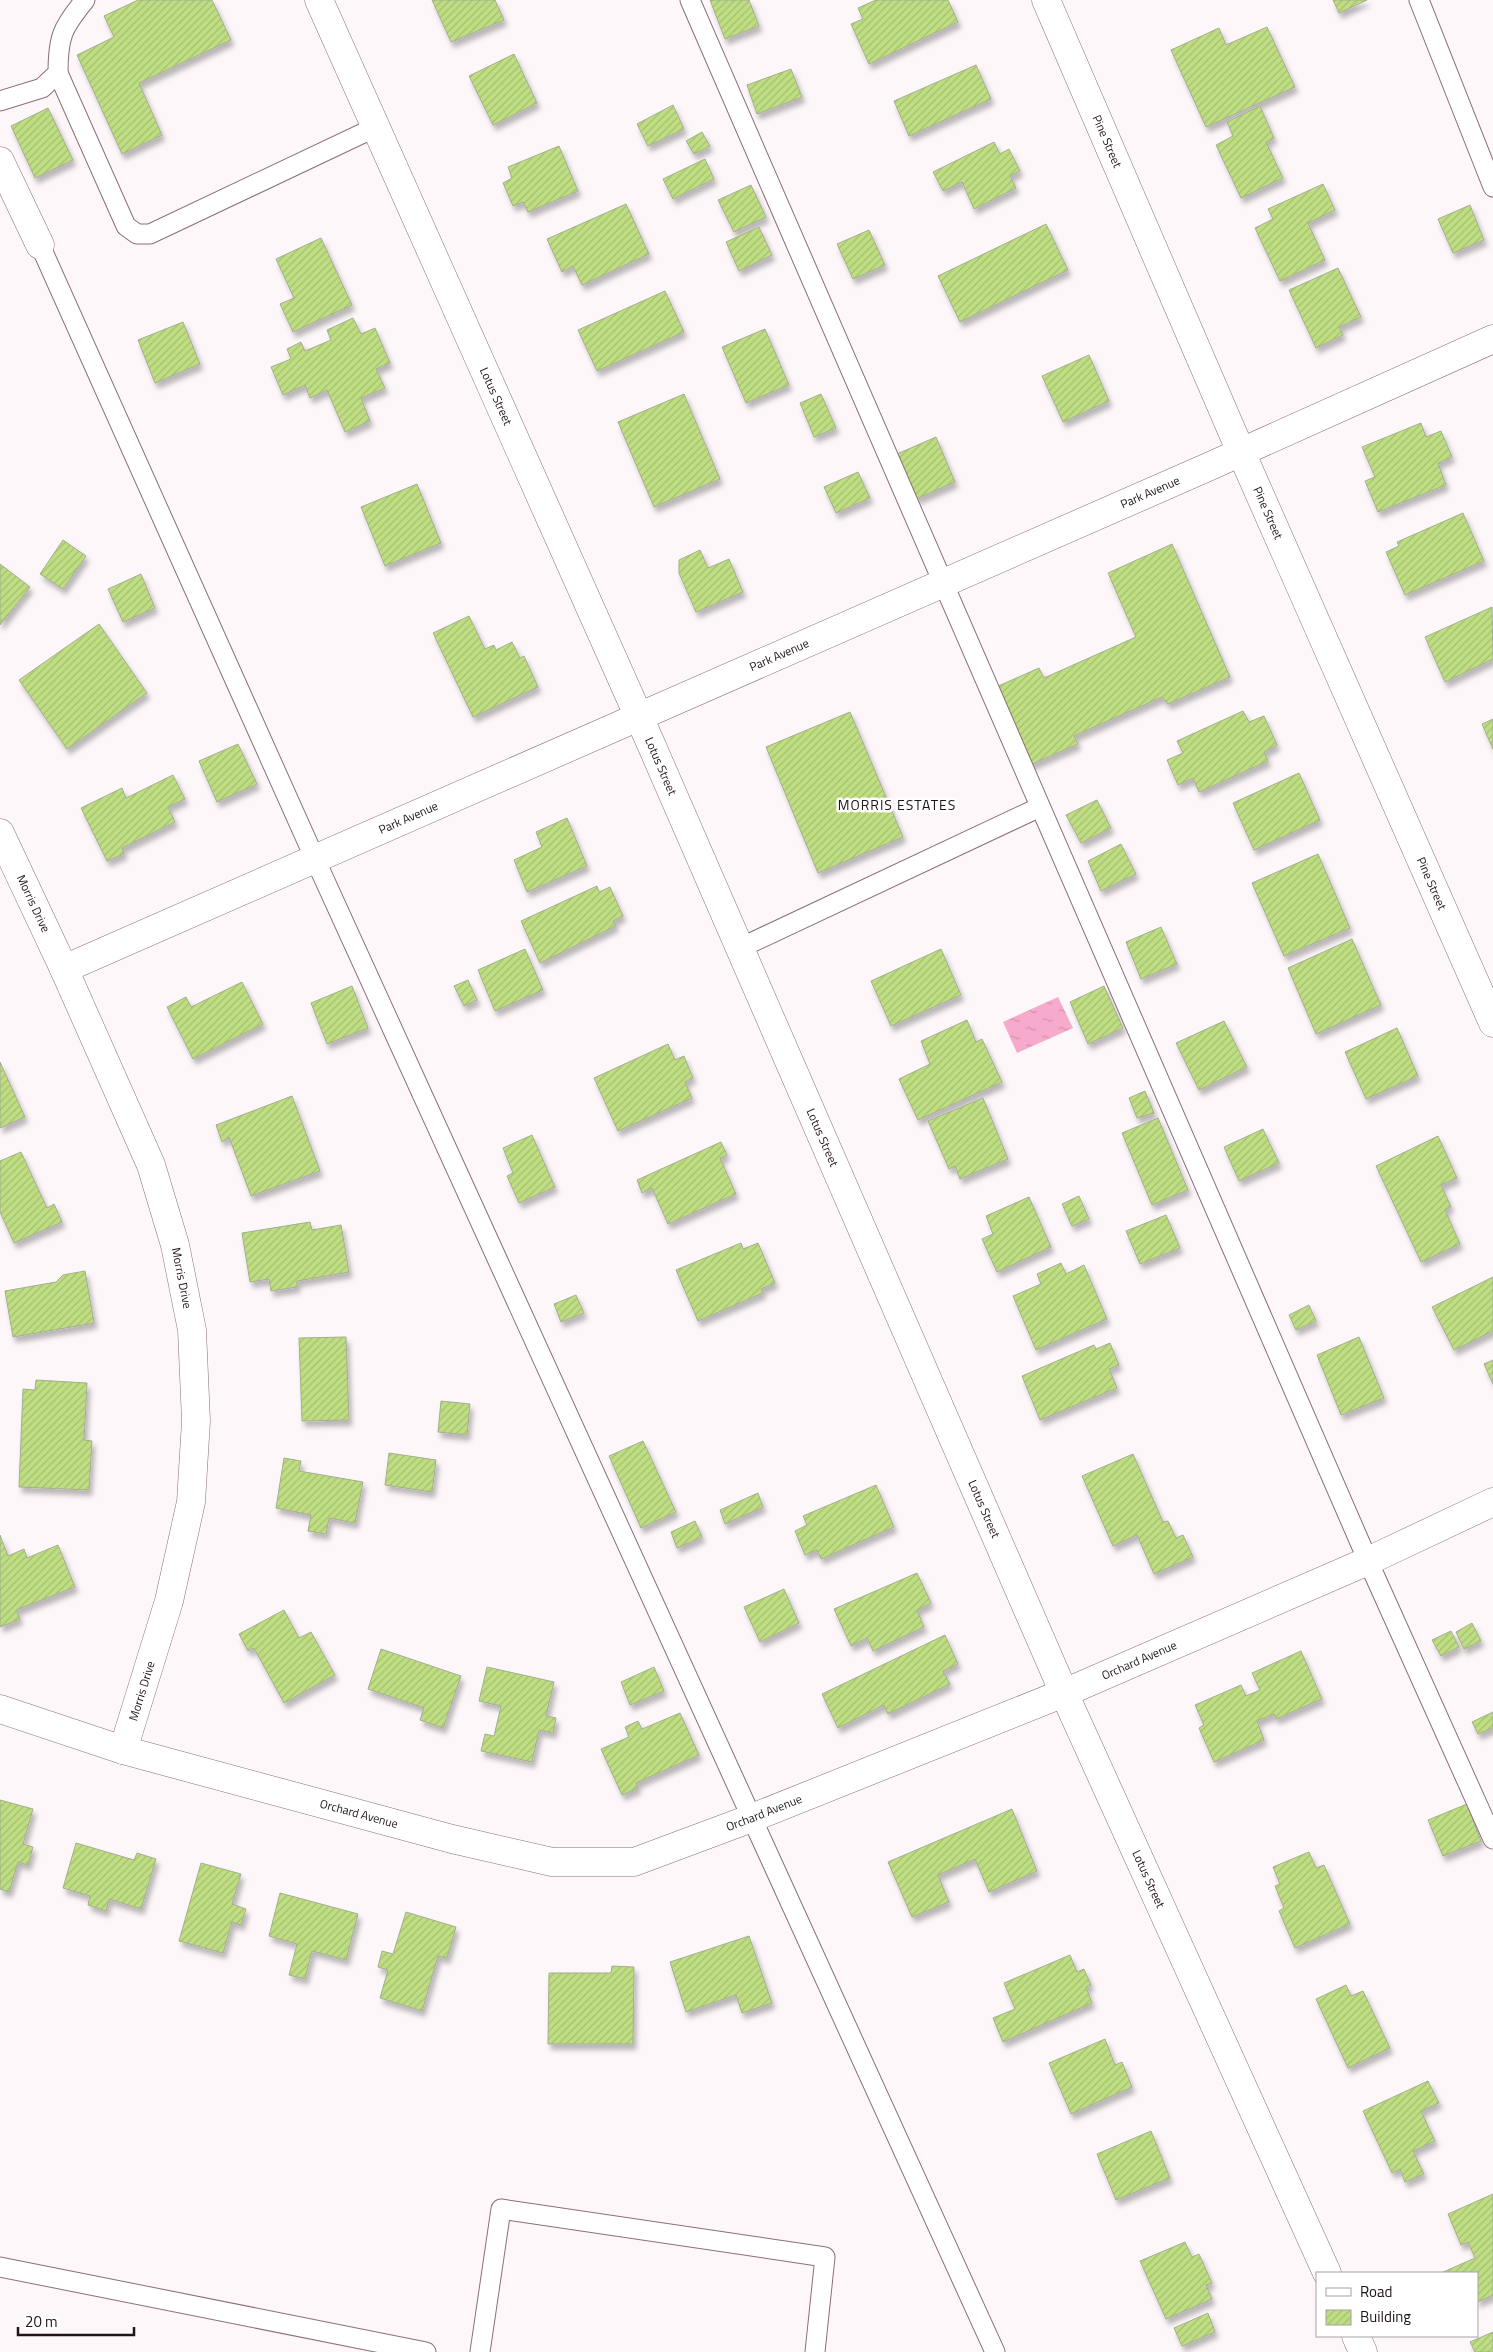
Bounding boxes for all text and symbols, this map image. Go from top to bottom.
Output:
street label: Pine Street [1088,112,1128,171]
street label: Lotus Street [475,364,518,429]
street label: Park Avenue [1117,471,1183,513]
street label: Pine Street [1248,483,1289,543]
street label: Park Avenue [746,633,812,676]
street label: Lotus Street [640,734,683,799]
district label: MORRIS ESTATES [838,794,956,815]
street label: Park Avenue [375,796,441,839]
street label: Pine Street [1412,854,1452,913]
street label: Morris Drive [12,871,55,935]
street label: Lotus Street [802,1105,844,1170]
street label: Morris Drive [167,1246,197,1310]
street label: Lotus Street [963,1477,1006,1542]
street label: Orchard Avenue [1098,1635,1179,1685]
street label: Morris Drive [123,1659,160,1723]
street label: Orchard Avenue [723,1789,805,1836]
street label: Orchard Avenue [318,1794,400,1833]
street label: Lotus Street [1127,1847,1171,1912]
legend [1316,2272,1478,2337]
text: Road [1360,2280,1392,2303]
scale bar [18,2304,134,2336]
text: Building [1360,2305,1411,2328]
text: 20 m [25,2310,58,2333]

